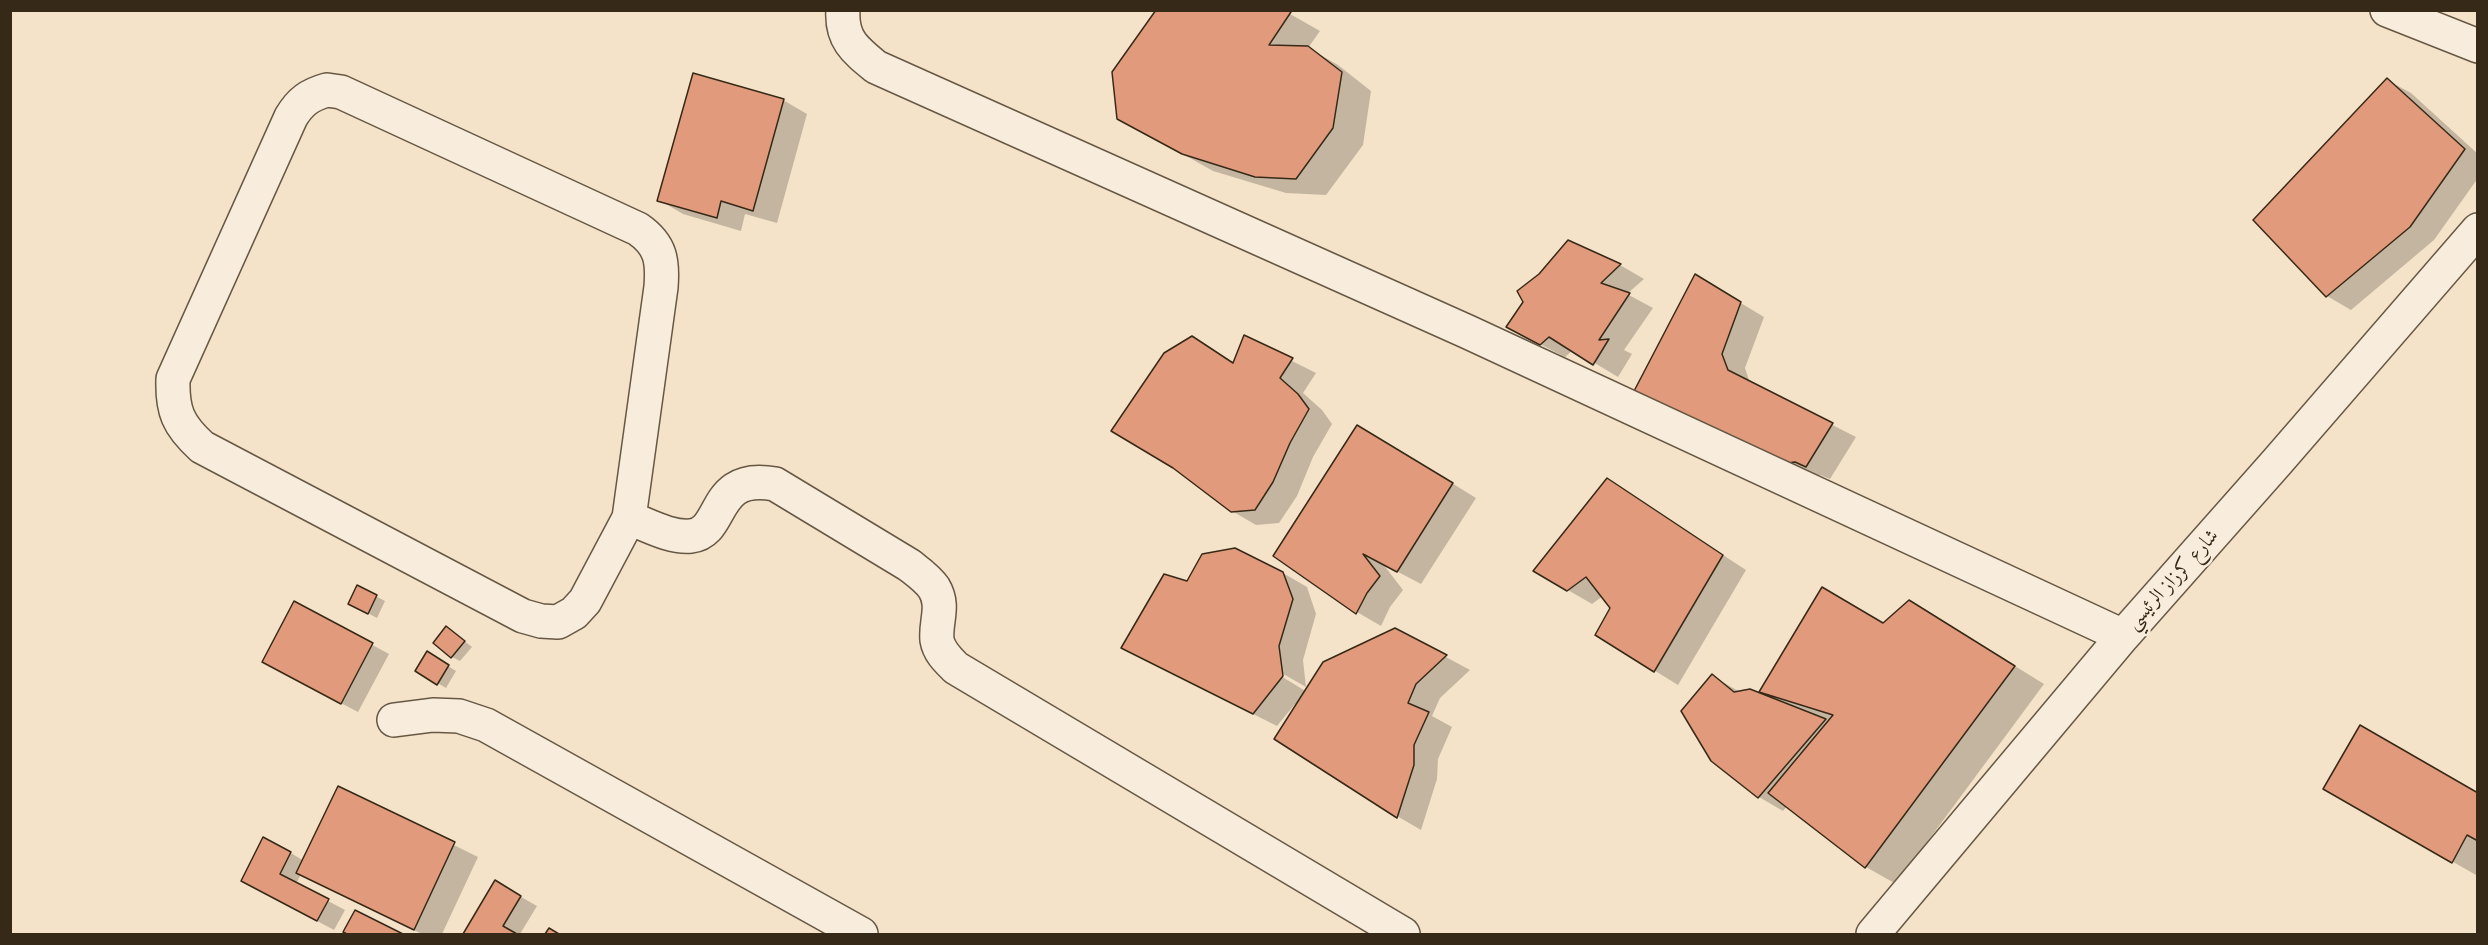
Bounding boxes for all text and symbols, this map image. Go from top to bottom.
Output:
street label: شارع كرزاز الرئيسي [2122,525,2224,635]

